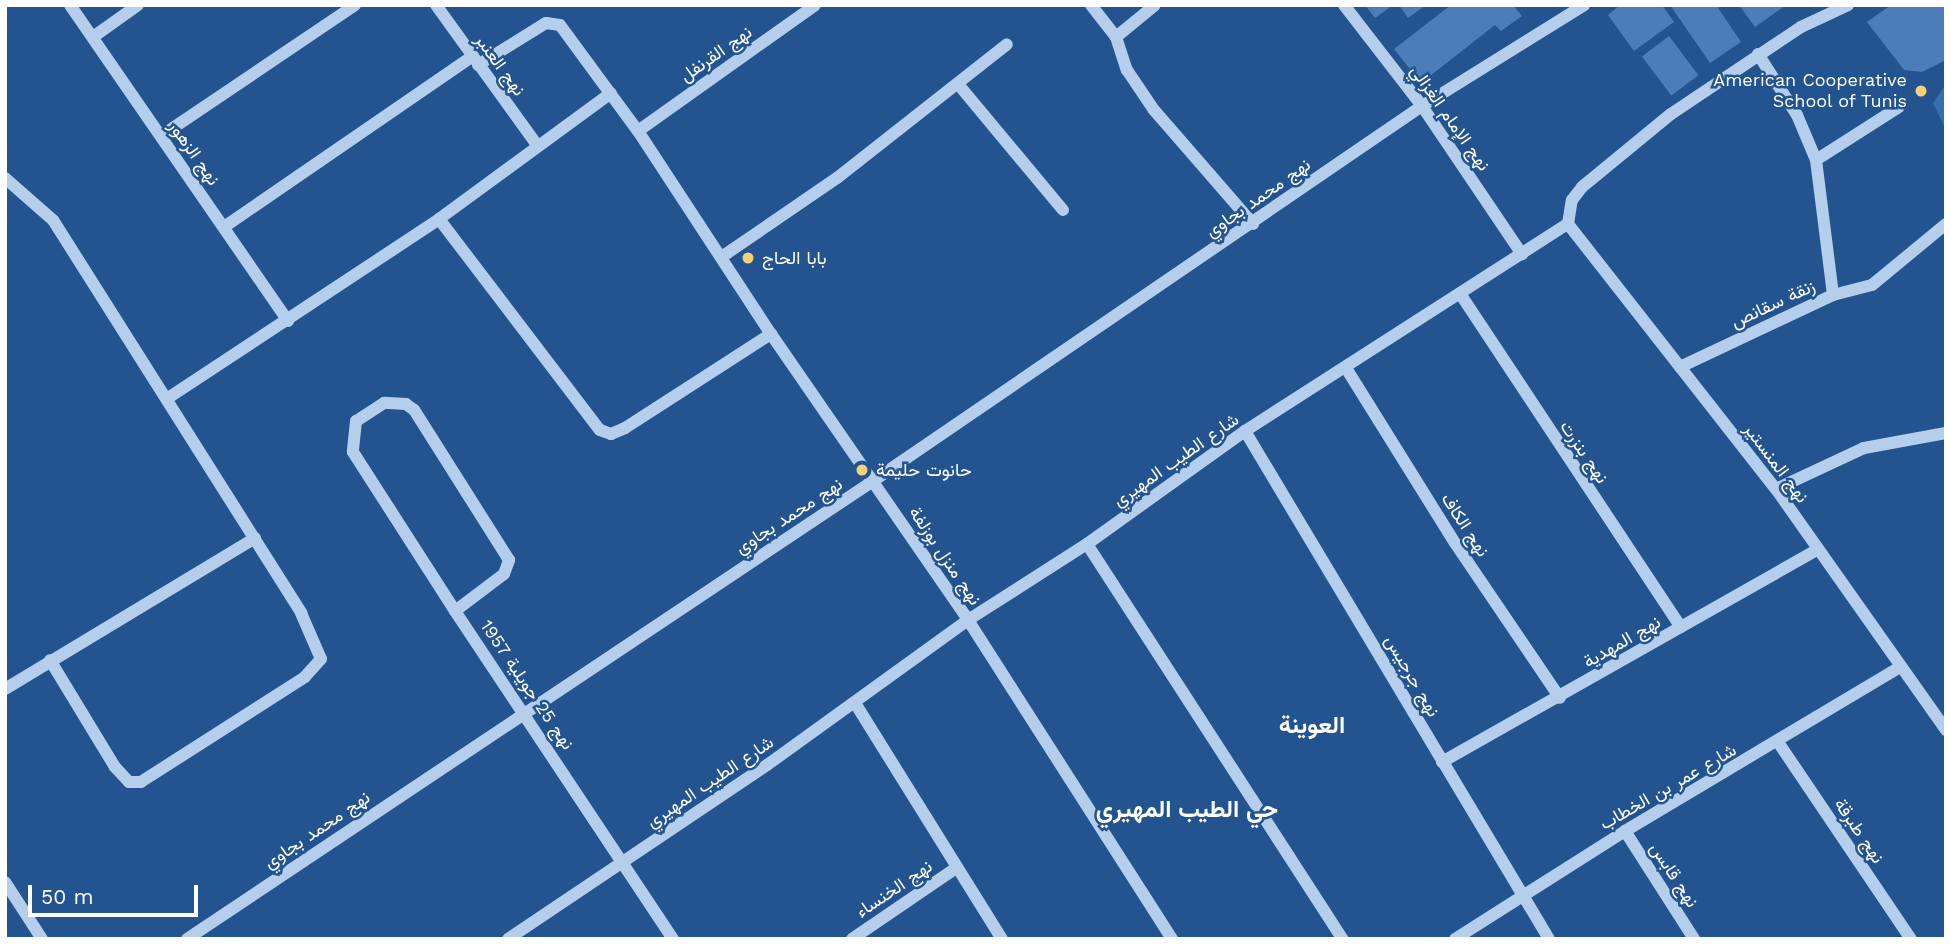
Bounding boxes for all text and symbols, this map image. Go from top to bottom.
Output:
street label: نهج القرنفل [676,21,756,87]
street label: نهج العنبر [470,30,530,100]
street label: نهج الإمام الغزالي [1405,61,1495,175]
place label: American Cooperative School of Tunis [1713,70,1907,112]
marker: American Cooperative School of Tunis [1913,83,1929,99]
street label: نهج الزهور [164,116,224,190]
street label: نهج محمد بجاوي [1201,154,1315,242]
place label: بابا الحاج [762,247,827,269]
marker: بابا الحاج [740,250,756,266]
street label: زنقة سقانص [1727,275,1819,333]
street label: شارع الطيب المهيري [1109,409,1243,511]
street label: نهج بنزرت [1555,416,1613,488]
street label: نهج المنستير [1739,419,1813,507]
place label: حانوت حليمة [876,459,972,481]
marker: حانوت حليمة [854,462,870,478]
street label: نهج محمد بجاوي [731,473,847,559]
street label: نهج الكاف [1436,489,1494,561]
street label: نهج منزل بوزلفة [904,503,986,609]
street label: نهج المهدية [1579,611,1665,673]
street label: نهج 25 جويلية 1957 [476,616,578,754]
street label: نهج جرجيس [1380,631,1444,721]
district label: العوينة [1279,712,1345,740]
street label: شارع الطيب المهيري [642,731,778,833]
street label: شارع عمر بن الخطاب [1596,739,1740,835]
street label: نهج محمد بجاوي [260,787,374,873]
street label: نهج طبرقة [1829,794,1889,868]
district label: حي الطيب المهيري [1096,796,1278,824]
street label: نهج قابس [1645,838,1703,912]
street label: نهج الخنساء [852,856,936,922]
scale bar [32,870,201,914]
text: 50 m [41,884,93,909]

